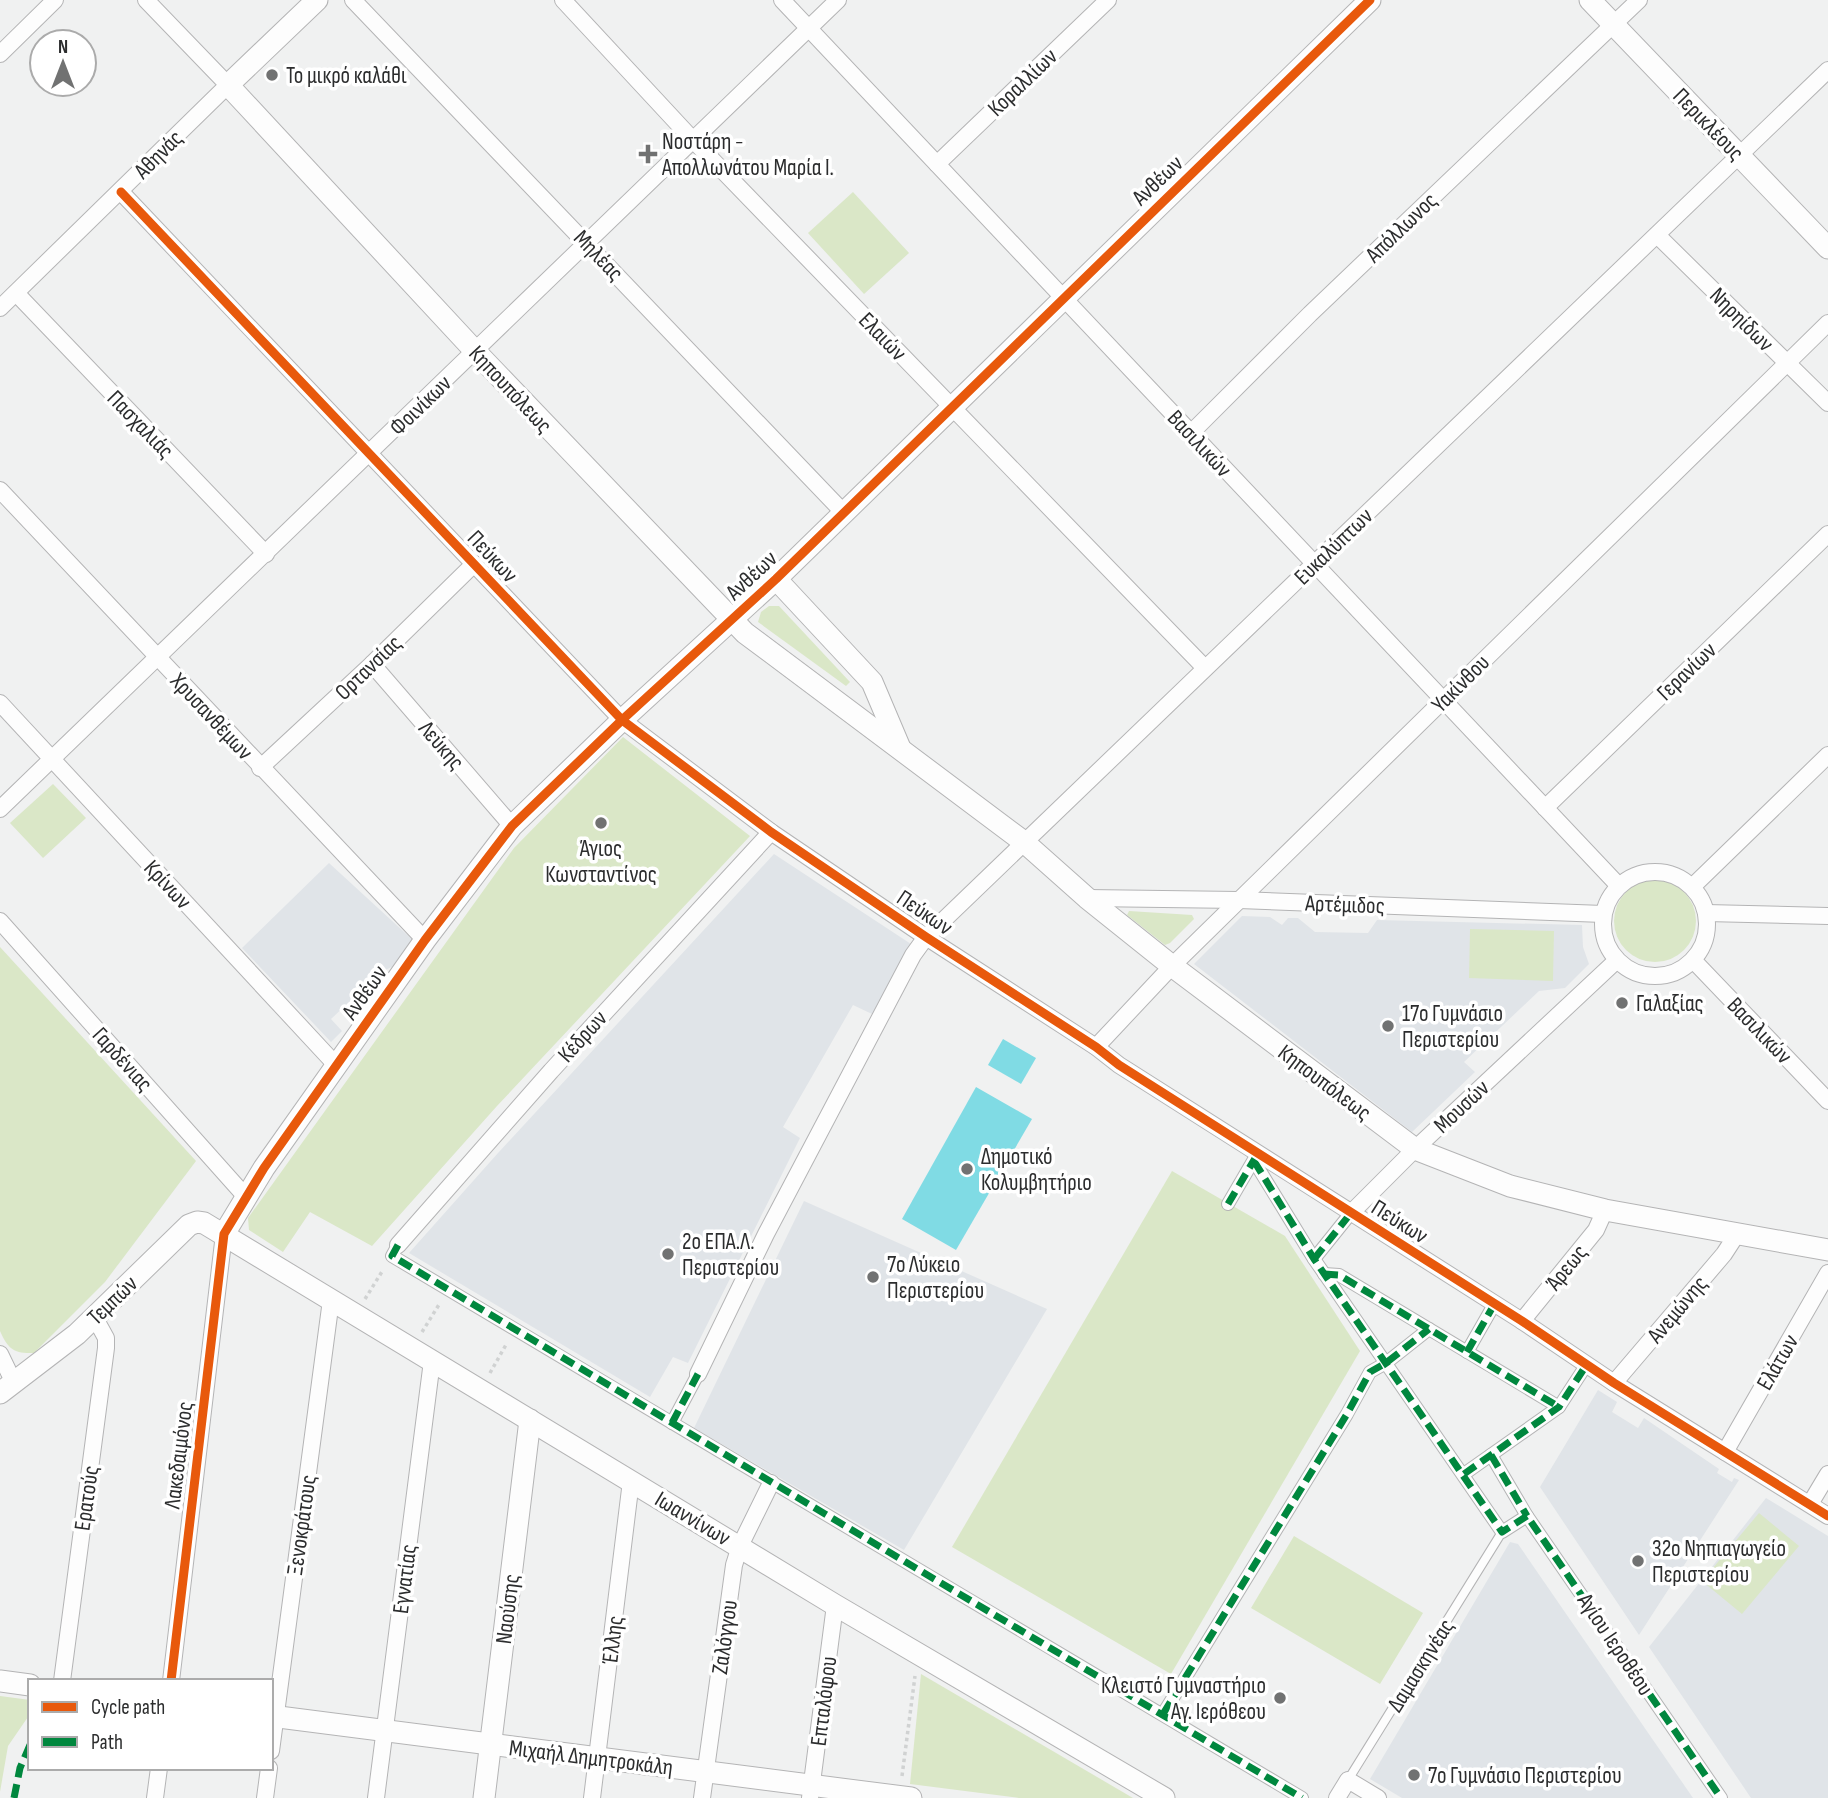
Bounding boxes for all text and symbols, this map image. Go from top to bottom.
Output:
north arrow [28,28,98,98]
text: N [58,36,68,59]
street label: Κοραλλίων [982,43,1063,123]
place label: Το μικρό καλάθι [286,62,407,90]
marker: Το μικρό καλάθι [264,67,280,83]
street label: Περικλέους [1667,82,1750,167]
street label: Αθηνάς [128,124,189,186]
place label: Νοστάρη - Απολλωνάτου Μαρία Ι. [661,128,834,182]
marker: Νοστάρη - Απολλωνάτου Μαρία Ι. [640,146,656,162]
street label: Ανθέων [1126,150,1189,212]
street label: Απόλλωνος [1359,187,1443,269]
street label: Μηλέας [567,224,629,287]
street label: Νηρηίδων [1703,282,1779,358]
street label: Ελαιών [853,307,912,367]
street label: Κηπουπόλεως [463,340,558,439]
street label: Φοινίκων [384,370,457,442]
street label: Πασχαλιάς [101,385,180,465]
street label: Βασιλικών [1161,404,1237,483]
street label: Ευκαλύπτων [1289,502,1379,591]
street label: Πεύκων [461,525,523,589]
street label: Ανθέων [719,545,783,607]
street label: Ορτανσίας [330,629,408,706]
street label: Γερανίων [1651,637,1722,707]
street label: Υακίνθου [1426,649,1496,719]
street label: Χρυσανθέμων [163,667,258,766]
street label: Λεύκης [412,715,470,776]
marker: Άγιος Κωνσταντίνος [593,815,609,831]
place label: Άγιος Κωνσταντίνος [545,835,657,889]
street label: Κρίνων [138,854,197,915]
street label: Πεύκων [891,884,958,942]
street label: Αρτέμιδος [1304,890,1385,920]
street label: Ανθέων [336,960,393,1026]
place label: Γαλαξίας [1636,990,1704,1018]
street label: Βασιλικών [1721,992,1798,1070]
marker: Γαλαξίας [1614,995,1630,1011]
place label: 17ο Γυμνάσιο Περιστερίου [1402,1000,1503,1054]
street label: Κέδρων [552,1005,613,1068]
marker: 17ο Γυμνάσιο Περιστερίου [1380,1018,1396,1034]
street label: Γαρδένιας [86,1022,158,1098]
street label: Κηπουπόλεως [1272,1039,1377,1127]
street label: Μουσών [1428,1074,1495,1139]
place label: Δημοτικό Κολυμβητήριο [981,1143,1092,1197]
marker: Δημοτικό Κολυμβητήριο [959,1161,975,1177]
street label: Πεύκων [1366,1194,1433,1250]
place label: 2ο ΕΠΑ.Λ. Περιστερίου [682,1228,779,1282]
street label: Άρεως [1540,1239,1594,1296]
marker: 2ο ΕΠΑ.Λ. Περιστερίου [660,1246,676,1262]
place label: 7ο Λύκειο Περιστερίου [887,1251,984,1305]
marker: 7ο Λύκειο Περιστερίου [865,1269,881,1285]
street label: Τεμπών [82,1270,144,1331]
street label: Ανεμώνης [1641,1270,1714,1350]
street label: Ελάτων [1751,1330,1805,1395]
street label: Λακεδαιμόνος [158,1400,199,1511]
street label: Ερατούς [69,1464,105,1532]
street label: Ξενοκράτους [281,1473,323,1577]
street label: Ιωαννίνων [650,1485,735,1552]
place label: 32ο Νηπιαγωγείο Περιστερίου [1652,1535,1786,1589]
street label: Εγνατίας [387,1543,423,1615]
marker: 32ο Νηπιαγωγείο Περιστερίου [1630,1553,1646,1569]
street label: Ναούσης [490,1573,526,1646]
street label: Αγίου Ιεροθέου [1570,1587,1659,1701]
street label: Ζαλόγγου [706,1598,744,1676]
street label: Έλλης [596,1614,630,1667]
street label: Δαμασκηνέας [1381,1614,1460,1717]
street label: Επταλόφου [805,1655,843,1748]
place label: Κλειστό Γυμναστήριο Αγ. Ιερόθεου [1101,1672,1266,1726]
legend [28,1679,273,1770]
marker: Κλειστό Γυμναστήριο Αγ. Ιερόθεου [1272,1690,1288,1706]
text: Cycle path [91,1695,165,1720]
text: Path [91,1730,123,1755]
street label: Μιχαήλ Δημητροκάλη [507,1734,674,1782]
place label: 7ο Γυμνάσιο Περιστερίου [1428,1762,1622,1790]
marker: 7ο Γυμνάσιο Περιστερίου [1406,1767,1422,1783]

